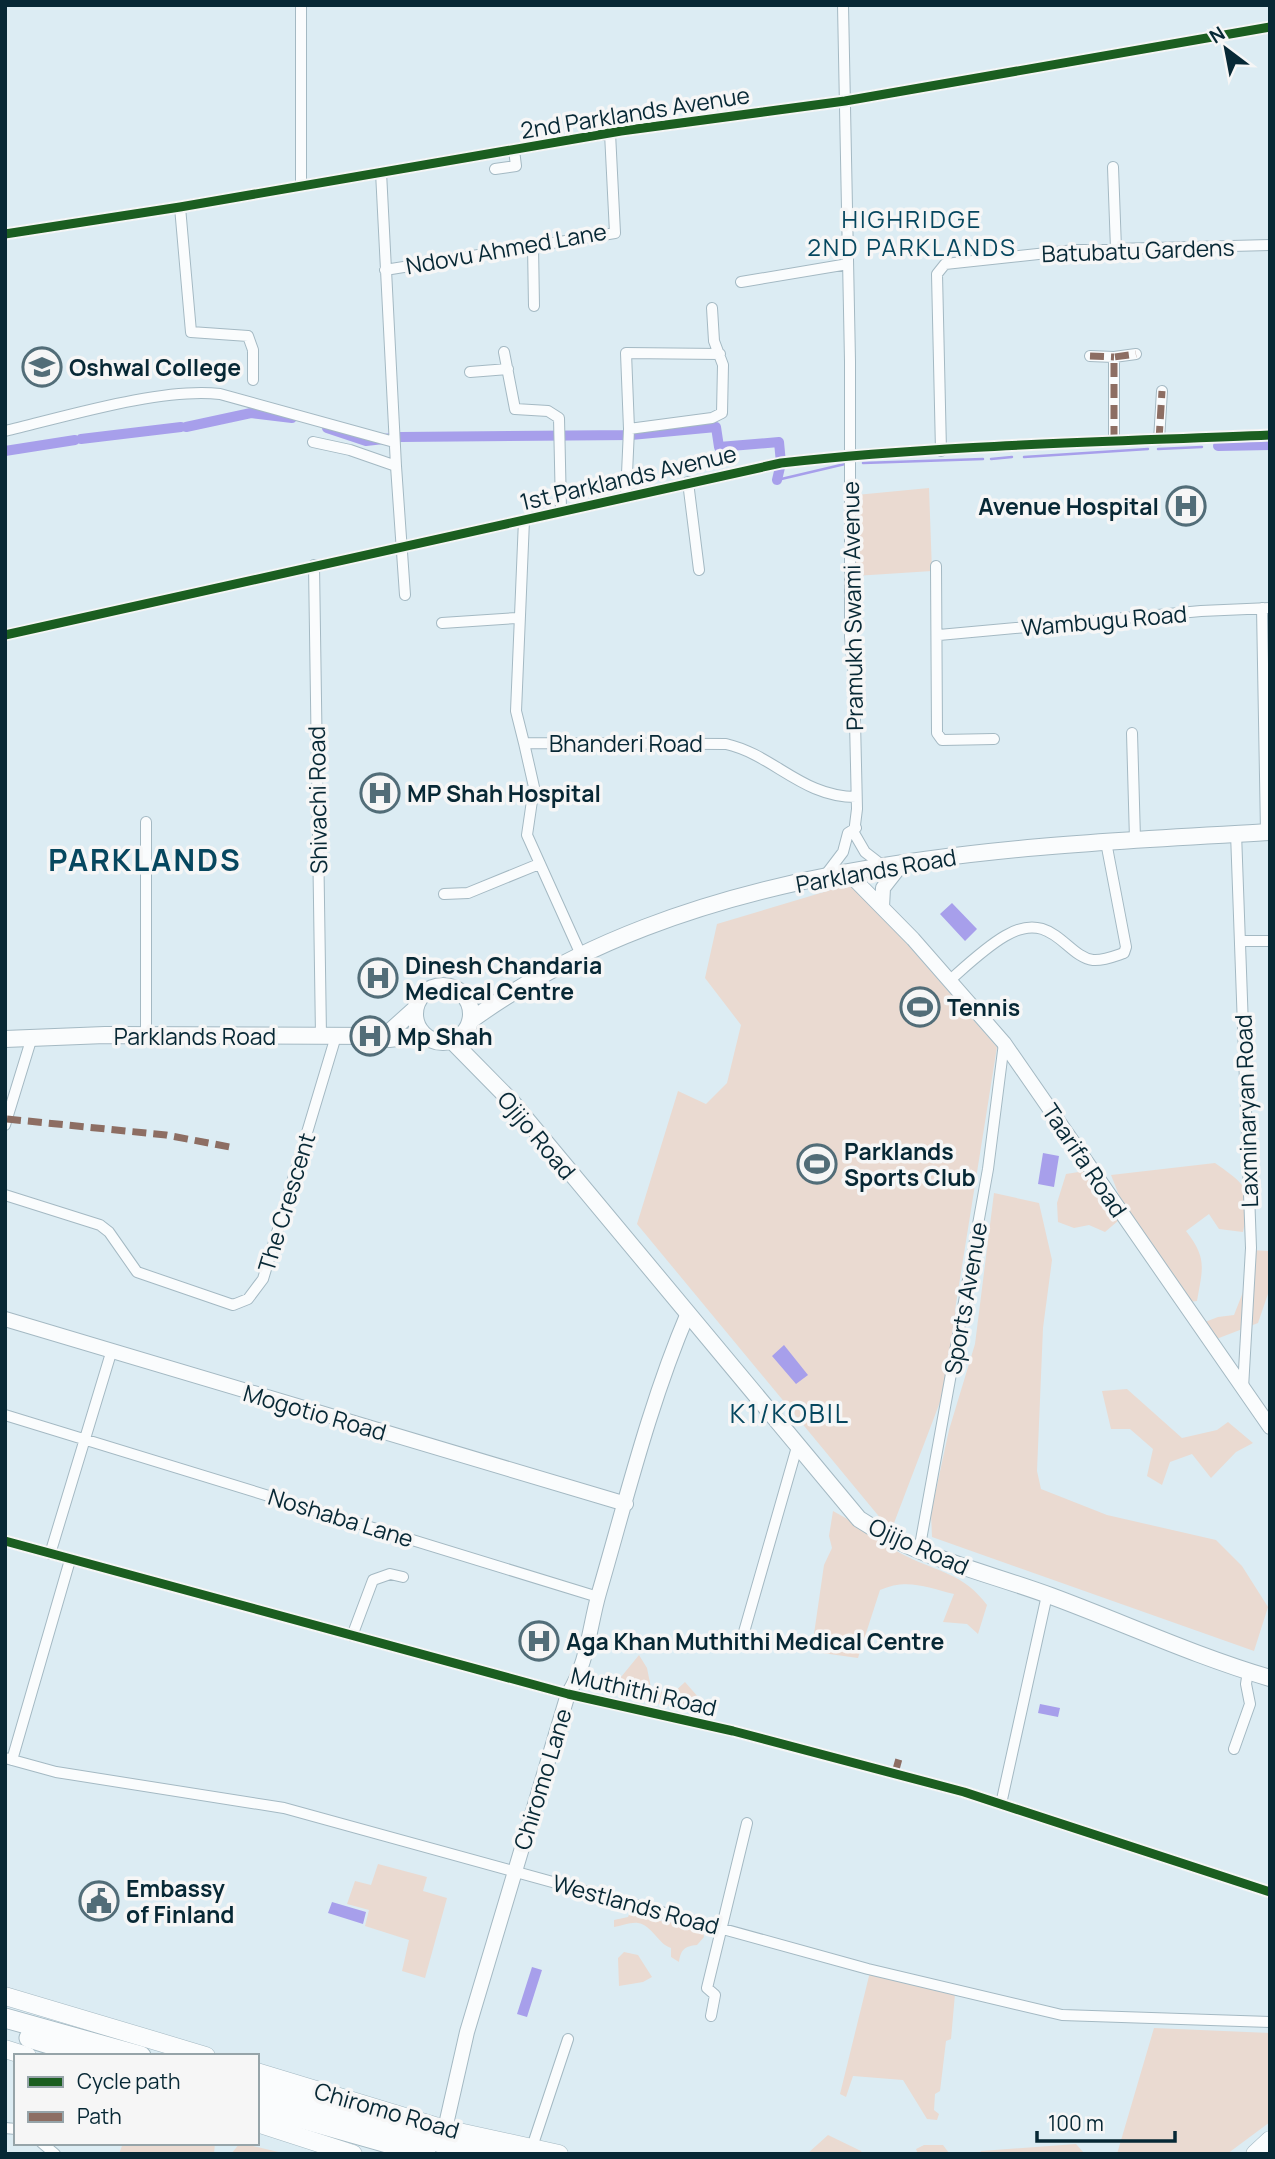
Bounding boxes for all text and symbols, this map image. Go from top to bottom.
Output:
north arrow [1191,14,1261,84]
text: N [1204,20,1230,49]
street label: 2nd Parklands Avenue [518,78,752,146]
district label: HIGHRIDGE 2ND PARKLANDS [807,202,1017,263]
street label: Ndovu Ahmed Lane [403,215,609,281]
street label: Batubatu Gardens [1041,231,1235,269]
school or university icon: Oshwal College [21,346,63,388]
place label: Oshwal College [69,351,241,383]
street label: 1st Parklands Avenue [517,437,739,517]
street label: Pramukh Swami Avenue [834,481,870,731]
hospital icon: Avenue Hospital [1165,485,1207,527]
place label: Avenue Hospital [978,490,1159,522]
street label: Wambugu Road [1020,597,1188,643]
street label: Shivachi Road [300,726,334,874]
street label: Bhanderi Road [549,727,703,759]
hospital icon: MP Shah Hospital [359,772,401,814]
place label: MP Shah Hospital [407,777,601,809]
district label: PARKLANDS [48,839,242,880]
street label: Parklands Road [793,840,959,900]
place label: Dinesh Chandaria Medical Centre [405,949,602,1007]
hospital icon: Dinesh Chandaria Medical Centre [357,957,399,999]
sports icon: Tennis [899,986,941,1028]
place label: Tennis [947,991,1020,1023]
street label: Laxminaryan Road [1227,1014,1265,1208]
hospital icon: Mp Shah [349,1015,391,1057]
street label: Parklands Road [114,1020,276,1052]
place label: Mp Shah [397,1020,493,1052]
street label: Ojijo Road [491,1084,583,1186]
street label: Taarifa Road [1035,1097,1135,1223]
street label: The Crescent [250,1129,322,1275]
place label: Parklands Sports Club [844,1135,976,1193]
sports icon: Parklands Sports Club [796,1143,838,1185]
street label: Sports Avenue [936,1219,994,1377]
street label: Mogotio Road [240,1376,390,1448]
district label: K1/KOBIL [730,1395,850,1431]
street label: Noshaba Lane [264,1480,418,1554]
street label: Ojijo Road [864,1510,974,1582]
hospital icon: Aga Khan Muthithi Medical Centre [518,1620,560,1662]
place label: Aga Khan Muthithi Medical Centre [566,1625,944,1657]
street label: Muthithi Road [568,1659,720,1723]
street label: Chiromo Lane [505,1704,579,1854]
street label: Westlands Road [549,1866,723,1942]
place label: Embassy of Finland [126,1872,234,1930]
public building icon: Embassy of Finland [78,1880,120,1922]
legend [14,2054,259,2145]
text: Cycle path [77,2067,180,2095]
street label: Chiromo Road [311,2074,463,2146]
scale bar [1037,2100,1175,2144]
text: Path [77,2102,122,2130]
text: 100 m [1048,2109,1104,2137]

